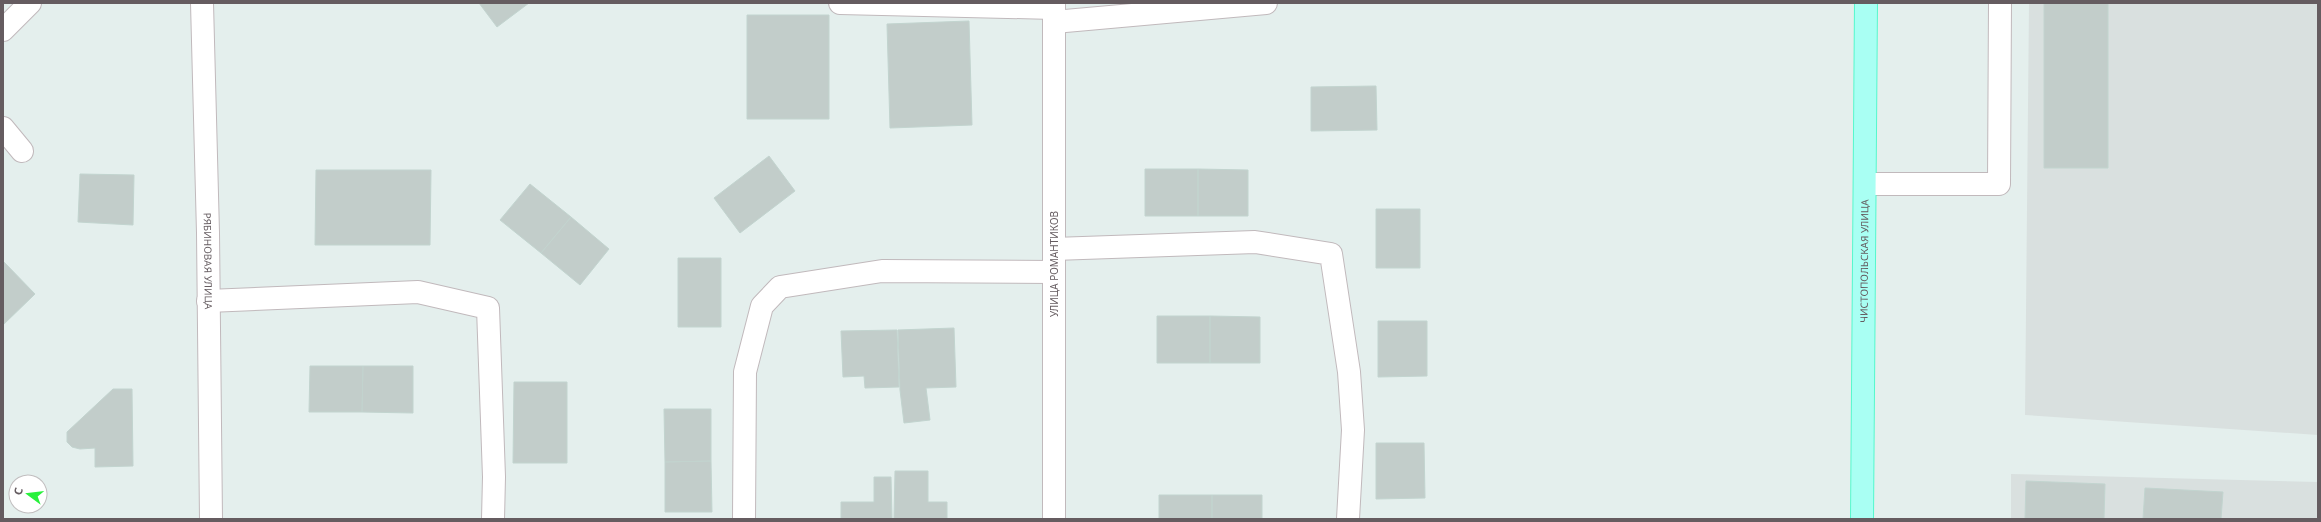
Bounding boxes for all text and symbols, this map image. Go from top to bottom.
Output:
street label: ЧИСТОПОЛЬСКАЯ УЛИЦА [1857,199,1871,323]
street label: УЛИЦА РОМАНТИКОВ [1047,211,1061,317]
street label: РЯБИНОВАЯ УЛИЦА [200,212,216,310]
north arrow [8,474,48,514]
text: С [10,486,26,497]

